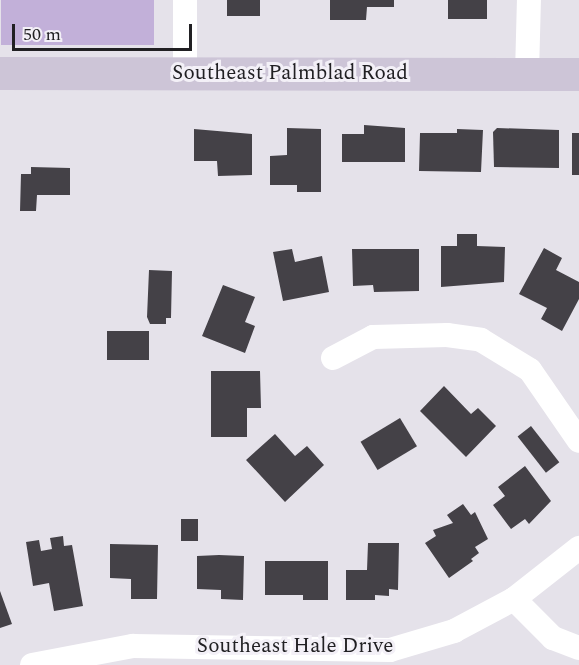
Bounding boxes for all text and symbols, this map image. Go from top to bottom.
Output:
scale bar [15,12,195,50]
text: 50 m [23,21,61,48]
street label: Southeast Palmblad Road [172,60,408,86]
street label: Southeast Hale Drive [197,633,393,659]

